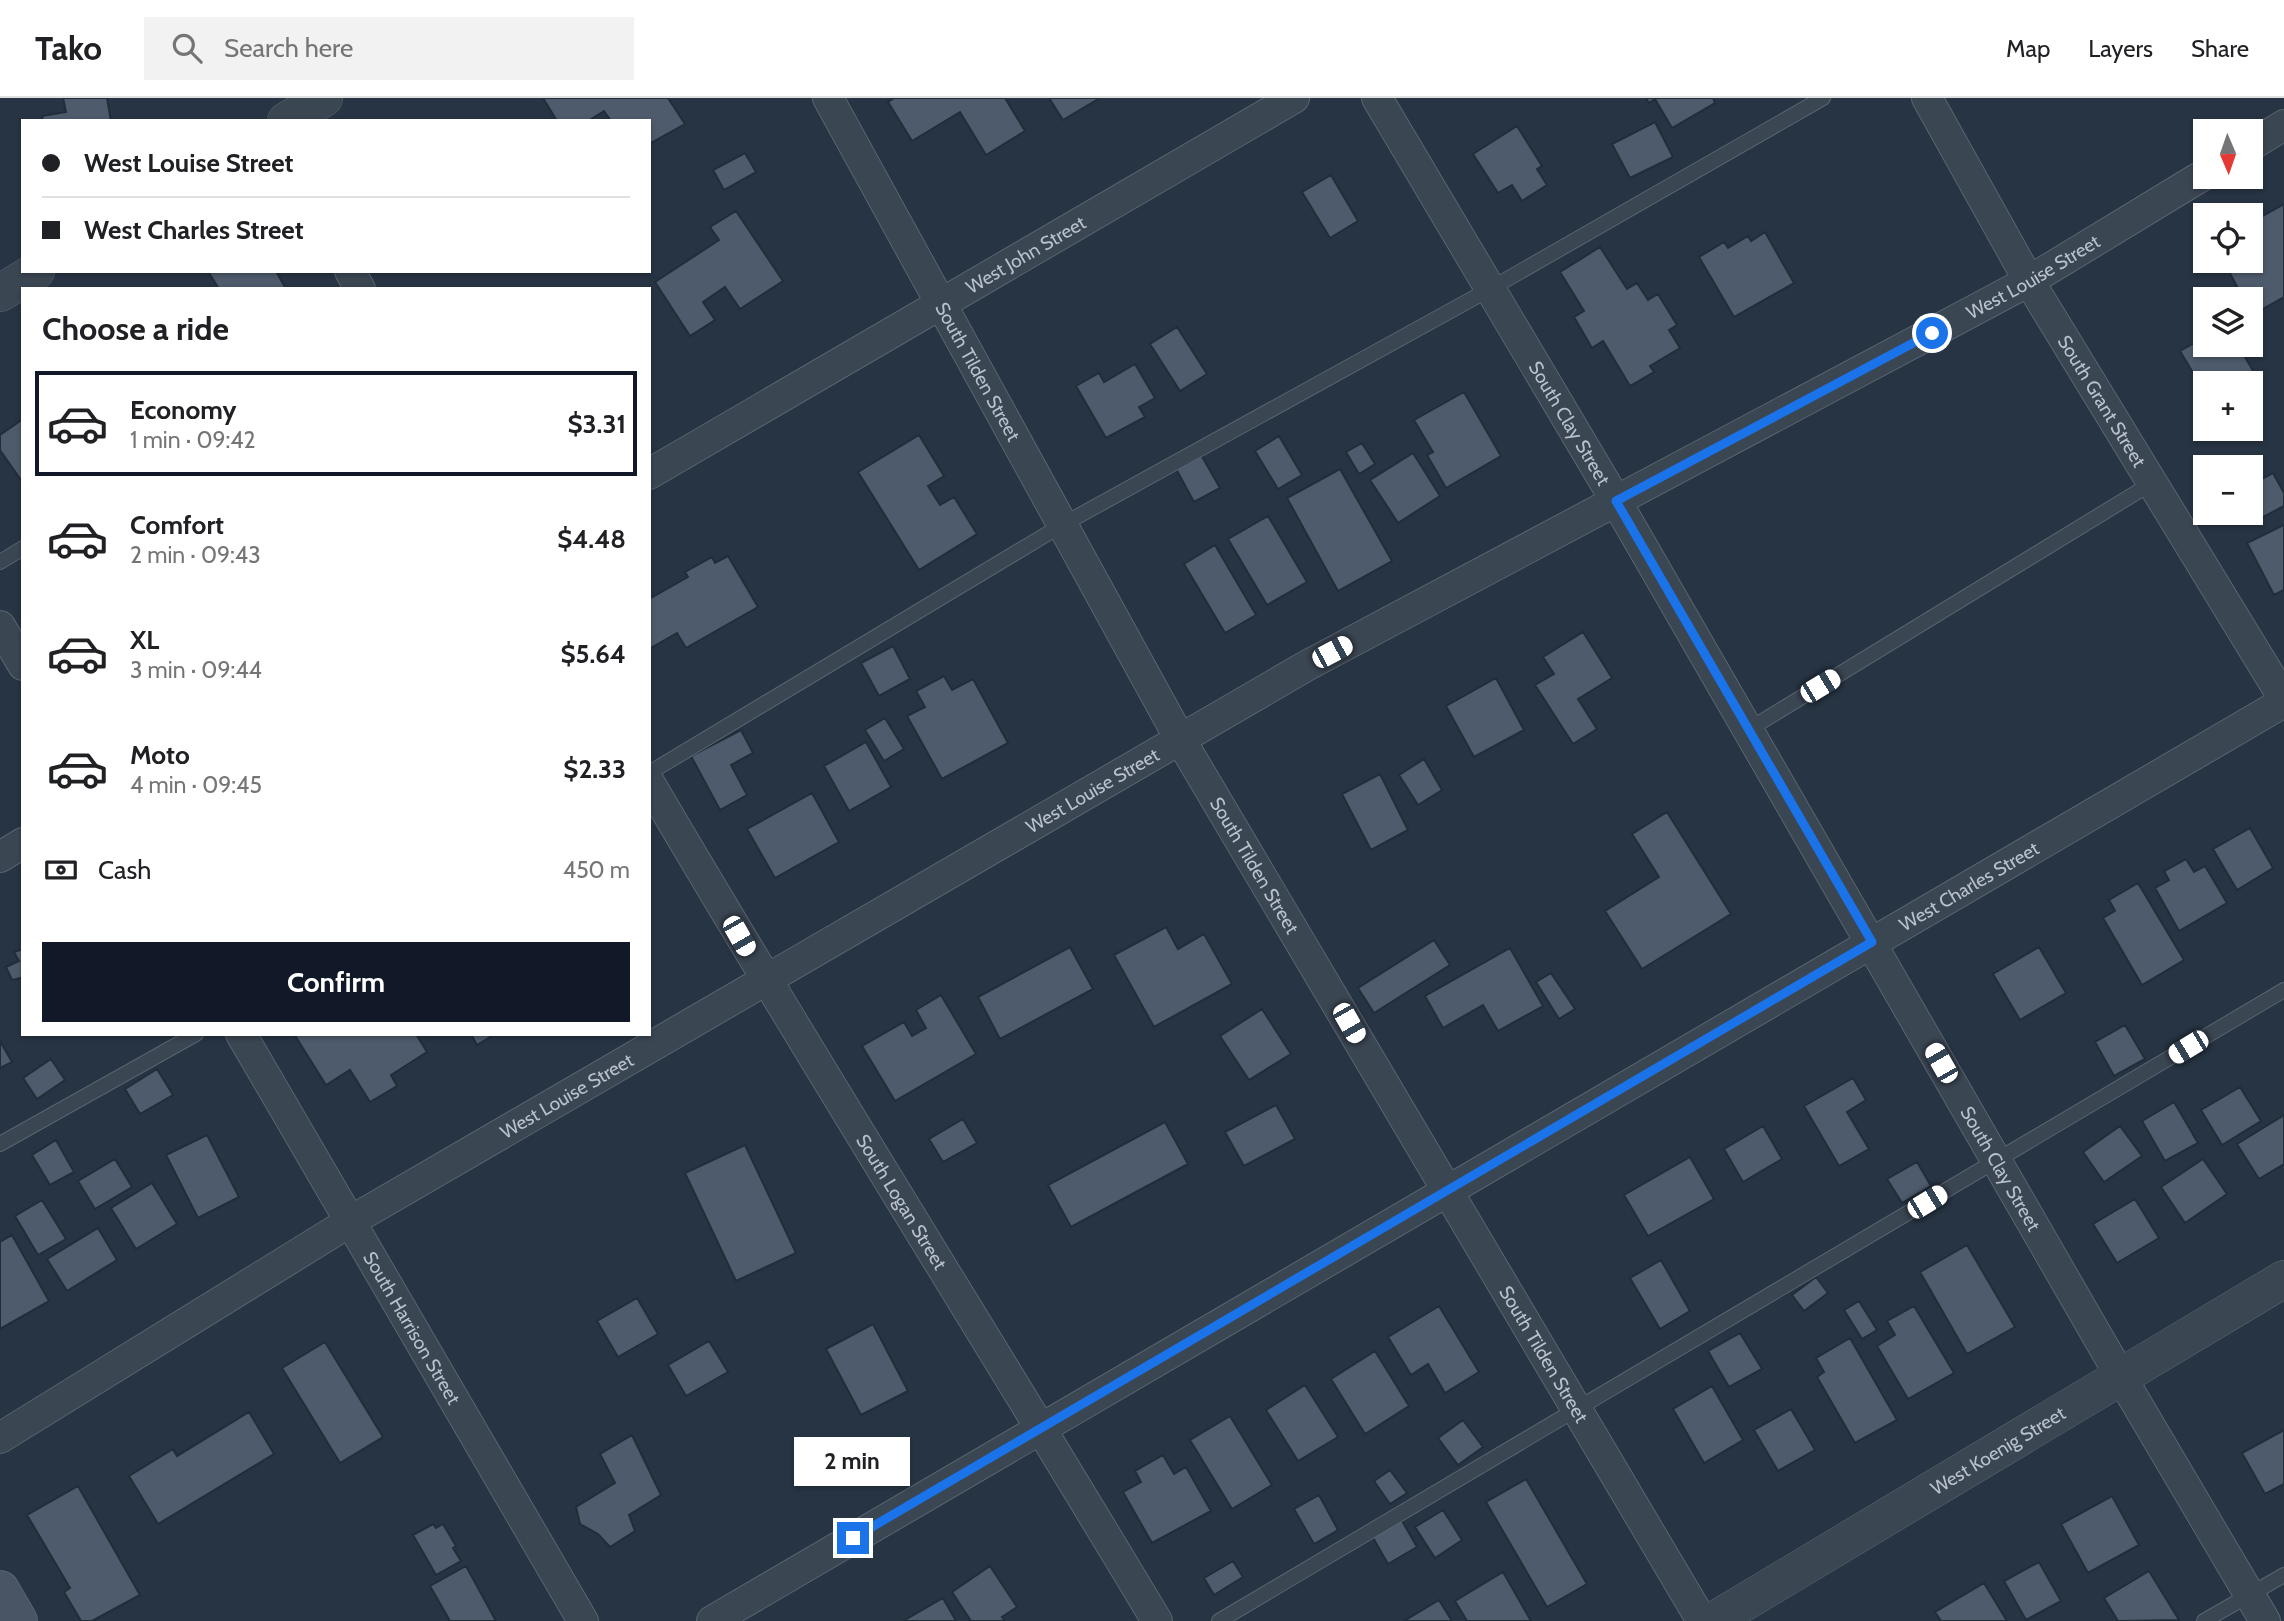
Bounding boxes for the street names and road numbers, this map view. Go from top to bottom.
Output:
street label: West John Street [962,211,1090,299]
street label: West Louise Street [1963,229,2105,324]
street label: South Tilden Street [930,298,1025,446]
street label: South Grant Street [2053,331,2151,472]
street label: South Clay Street [1524,357,1615,490]
street label: West Louise Street [1022,743,1164,838]
street label: South Tilden Street [1205,793,1304,939]
street label: West Charles Street [1895,837,2044,936]
street label: West Louise Street [496,1048,638,1144]
street label: South Clay Street [1955,1102,2046,1236]
street label: South Logan Street [851,1130,952,1274]
street label: South Harrison Street [358,1247,466,1409]
street label: South Tilden Street [1494,1282,1593,1427]
street label: West Koenig Street [1926,1401,2070,1500]

